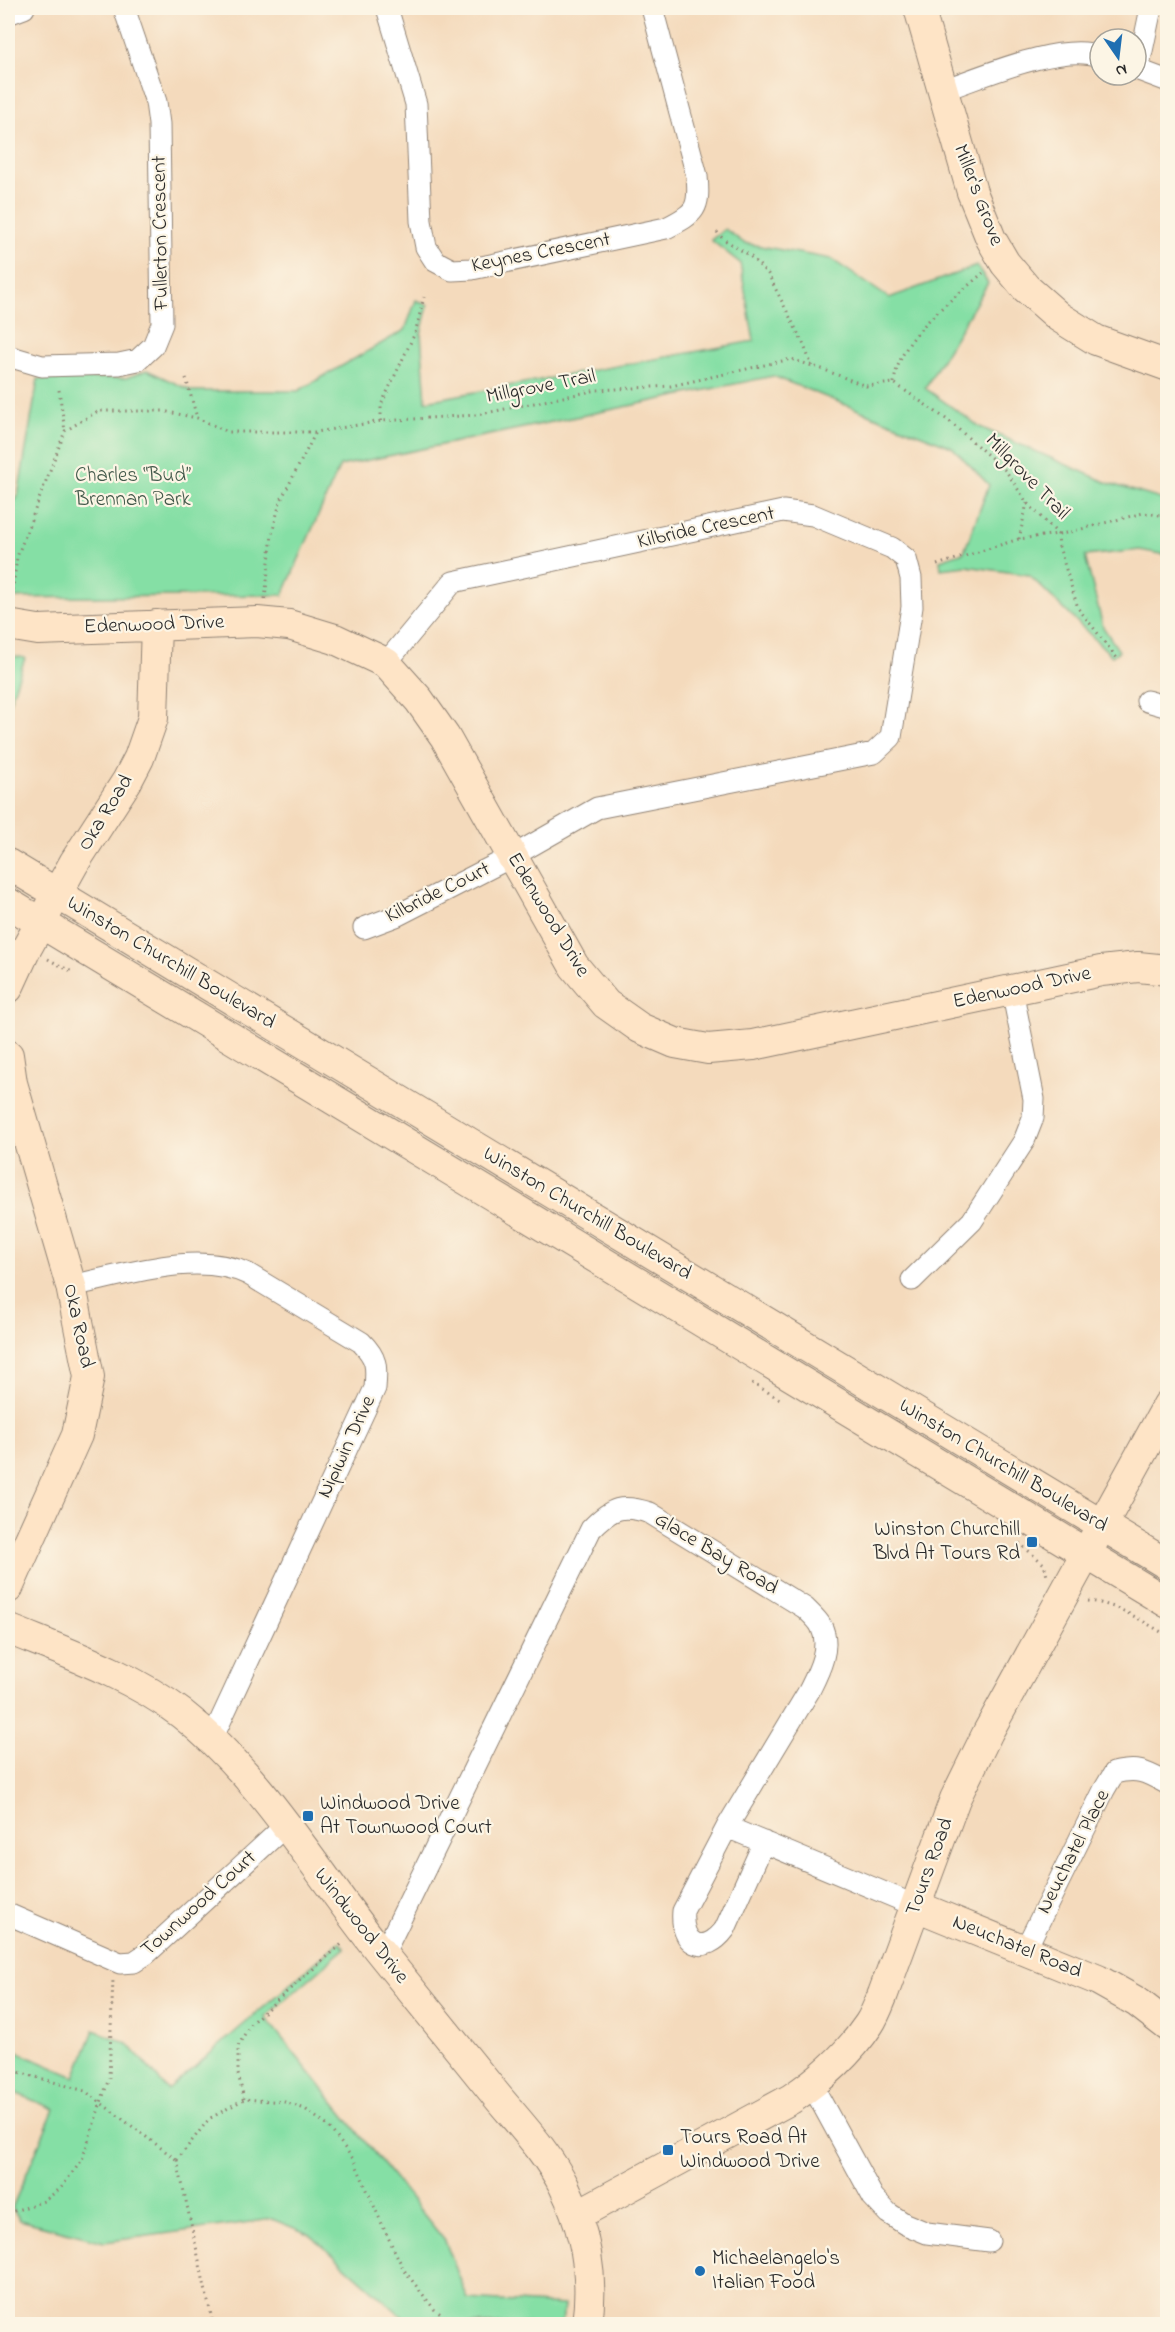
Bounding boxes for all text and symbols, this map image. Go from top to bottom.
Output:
north arrow [1088,27,1148,87]
text: N [1113,57,1129,83]
street label: Miller's Grove [945,140,1011,251]
street label: Fullerton Crescent [145,155,177,312]
street label: Keynes Crescent [469,225,614,283]
street label: Millgrove Trail [484,362,599,414]
street label: Millgrove Trail [976,427,1076,529]
park label: Charles “Bud” Brennan Park [74,461,192,515]
street label: Kilbride Crescent [635,499,777,557]
street label: Edenwood Drive [83,608,225,642]
street label: Oka Road [71,769,141,857]
street label: Edenwood Drive [499,847,597,983]
street label: Kilbride Court [381,855,495,931]
street label: Winston Churchill Boulevard [61,889,281,1037]
street label: Edenwood Drive [950,959,1094,1017]
street label: Winston Churchill Boulevard [477,1140,697,1288]
street label: Oka Road [54,1281,102,1371]
street label: Nipiwin Drive [310,1390,384,1503]
street label: Winston Churchill Boulevard [893,1392,1113,1540]
street label: Glace Bay Road [647,1505,784,1605]
place label: Winston Churchill Blvd At Tours Rd [872,1515,1020,1569]
marker: Winston Churchill Blvd At Tours Rd [1025,1535,1039,1549]
street label: Neuchatel Place [1030,1784,1118,1919]
place label: Windwood Drive At Townwood Court [320,1789,492,1843]
marker: Windwood Drive At Townwood Court [301,1809,315,1823]
street label: Tours Road [898,1814,962,1920]
street label: Townwood Court [134,1844,264,1964]
street label: Windwood Drive [306,1862,416,1991]
street label: Neuchatel Road [948,1907,1086,1987]
place label: Tours Road At Windwood Drive [680,2123,820,2177]
marker: Tours Road At Windwood Drive [661,2143,675,2157]
place label: Michaelangelo's Italian Food [712,2244,840,2298]
marker: Michaelangelo's Italian Food [693,2264,707,2278]

